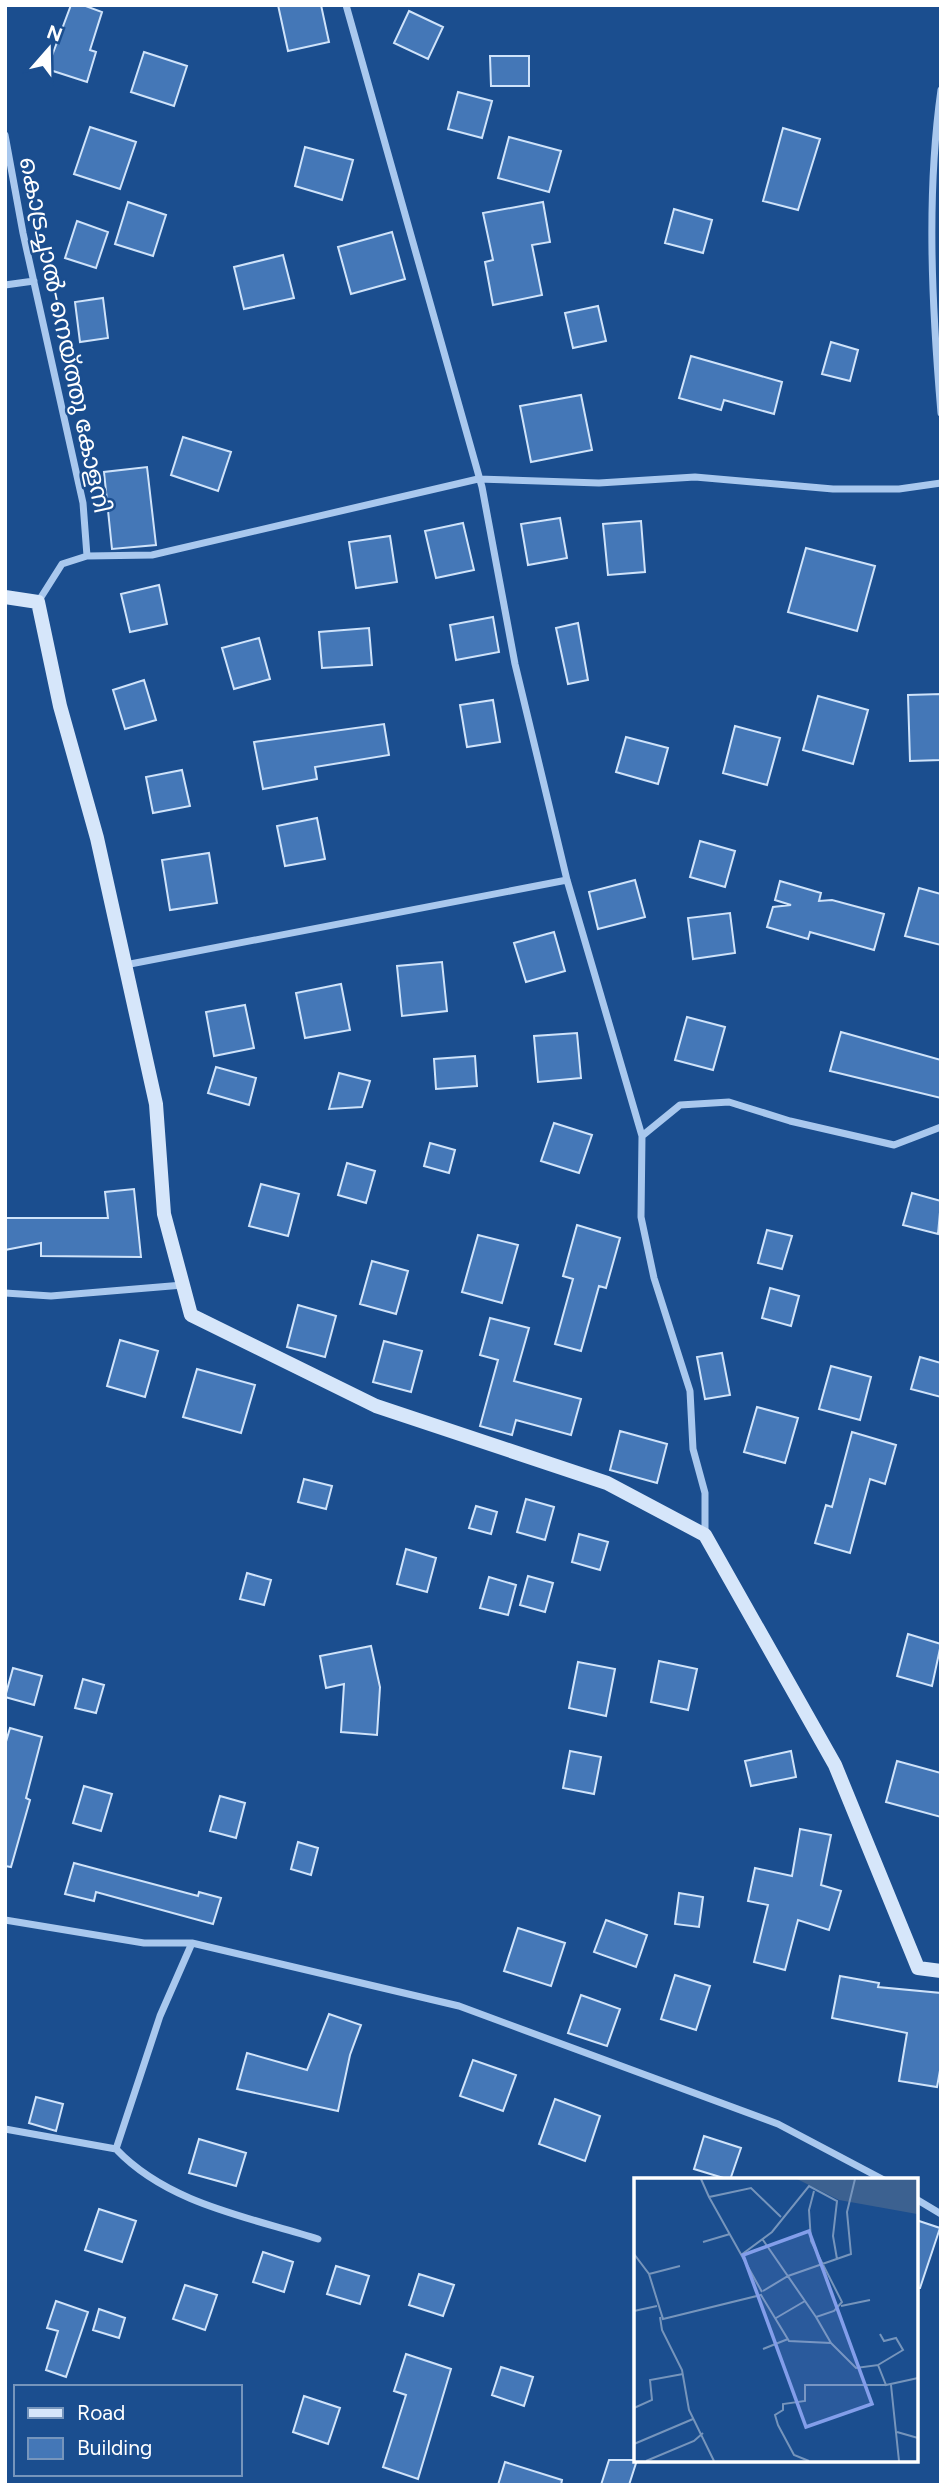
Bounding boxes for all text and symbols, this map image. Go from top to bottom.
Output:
north arrow [14,14,84,84]
text: N [44,20,65,47]
street label: കൊട്രച്ചാൽ-നെയ്ത്തു കോളനി [13,154,117,516]
inset map [634,2178,918,2462]
legend [14,2385,242,2476]
text: Road [77,2400,125,2425]
text: Building [77,2435,152,2460]

